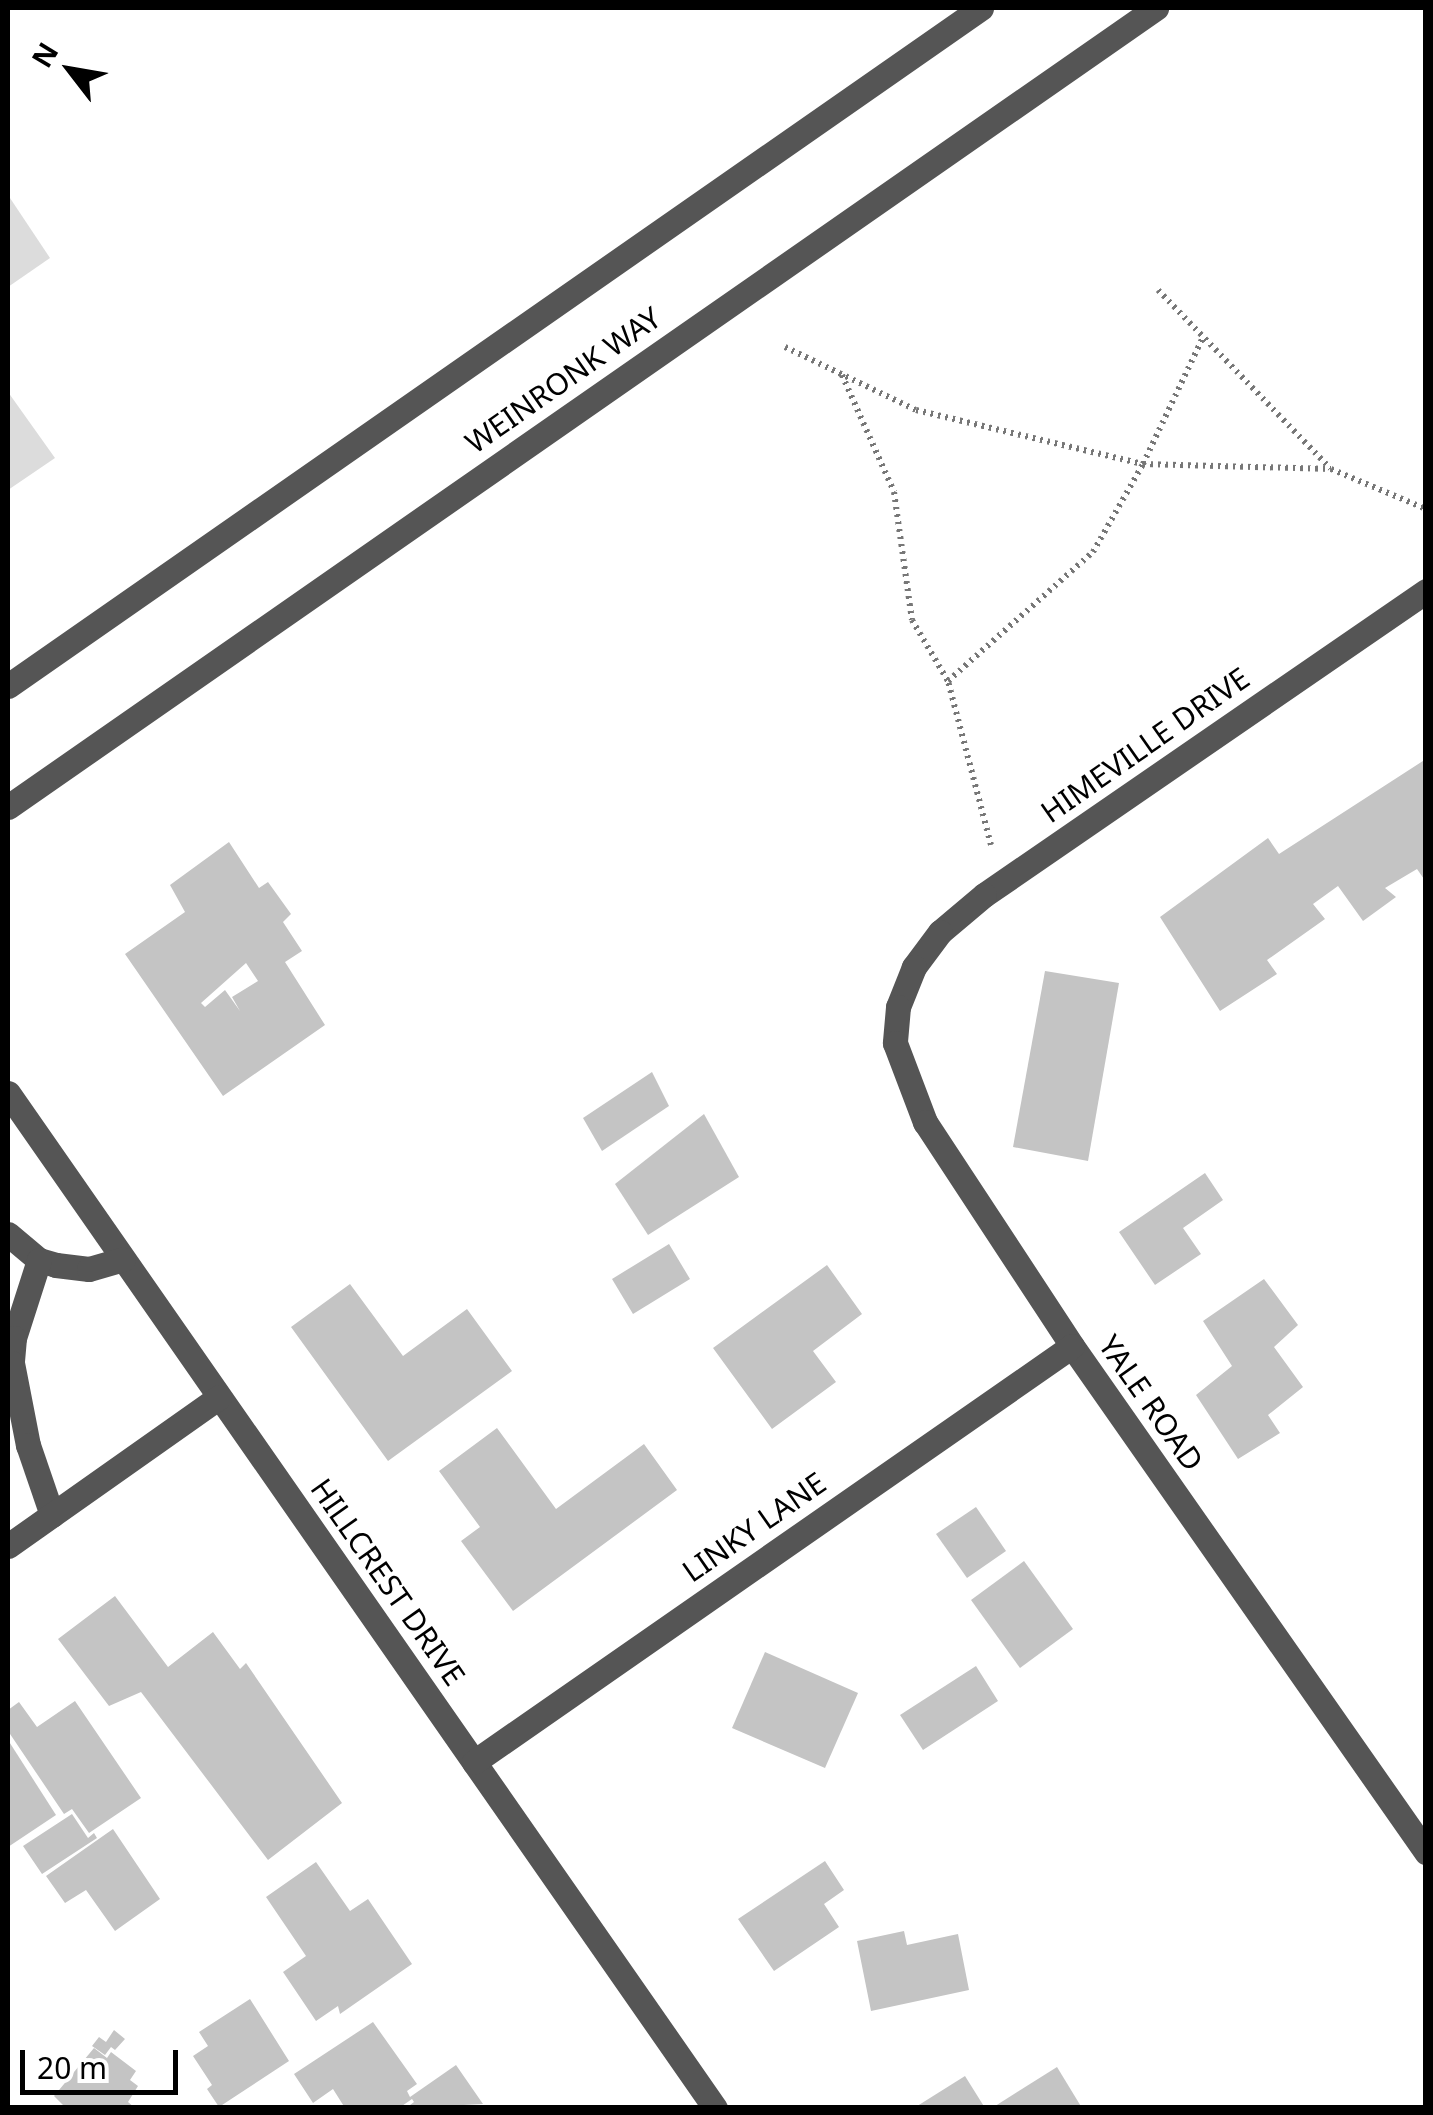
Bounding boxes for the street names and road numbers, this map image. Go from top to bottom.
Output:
street label: WEINRONK WAY [459,299,667,461]
street label: HIMEVILLE DRIVE [1034,660,1256,830]
street label: YALE ROAD [1091,1328,1211,1478]
street label: LINKY LANE [676,1465,832,1589]
street label: HILLCREST DRIVE [303,1472,473,1692]

